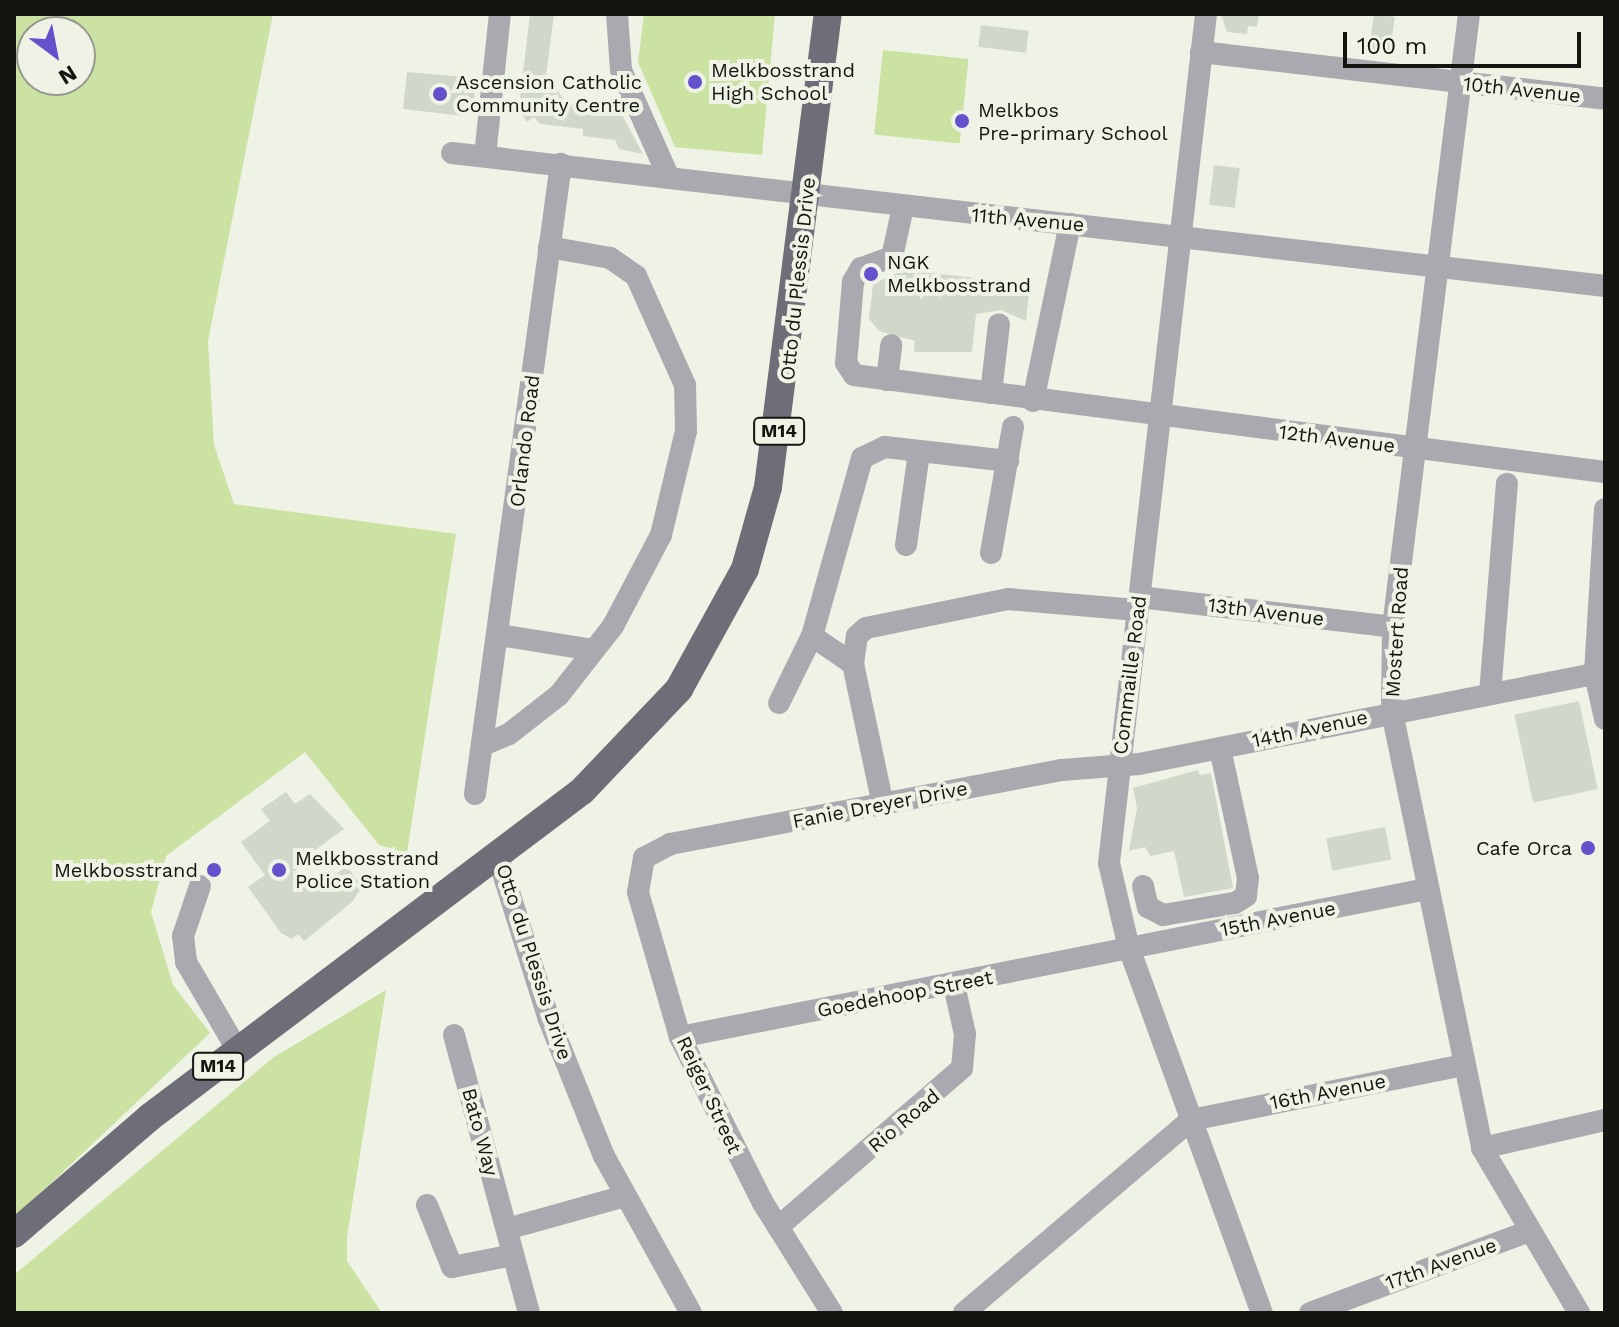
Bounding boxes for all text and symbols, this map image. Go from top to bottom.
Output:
north arrow [16,16,96,96]
scale bar [1347,16,1585,66]
text: 100 m [1357,32,1427,60]
place label: Melkbosstrand High School [711,58,855,105]
text: N [54,60,81,90]
place label: Ascension Catholic Community Centre [456,70,642,117]
street label: 10th Avenue [1462,72,1582,108]
marker: Melkbosstrand High School [686,73,704,91]
marker: Ascension Catholic Community Centre [431,85,449,103]
place label: Melkbos Pre-primary School [978,98,1168,145]
marker: Melkbos Pre-primary School [953,112,971,130]
street label: Otto du Plessis Drive [775,176,821,382]
street label: 11th Avenue [970,203,1086,237]
place label: NGK Melkbosstrand [887,250,1031,297]
marker: NGK Melkbosstrand [862,265,880,283]
street label: Orlando Road [505,374,545,508]
road number: M14 [753,417,805,445]
street label: 12th Avenue [1277,420,1397,458]
street label: Mostert Road [1380,566,1414,698]
street label: 13th Avenue [1206,593,1326,631]
street label: Commaille Road [1108,594,1152,756]
street label: 14th Avenue [1250,705,1370,753]
street label: Fanie Dreyer Drive [790,776,970,834]
place label: Cafe Orca [1476,836,1572,860]
marker: Cafe Orca [1579,839,1597,857]
place label: Melkbosstrand Police Station [295,846,439,893]
place label: Melkbosstrand [54,858,198,882]
marker: Melkbosstrand [205,861,223,879]
marker: Melkbosstrand Police Station [270,861,288,879]
street label: Otto du Plessis Drive [491,861,577,1063]
street label: 15th Avenue [1218,896,1338,942]
street label: Goedehoop Street [815,965,995,1023]
street label: Reiger Street [671,1032,747,1158]
road number: M14 [192,1052,244,1080]
street label: 16th Avenue [1268,1069,1388,1115]
street label: Rio Road [863,1084,945,1158]
street label: Bato Way [457,1085,503,1179]
street label: 17th Avenue [1382,1233,1500,1295]

